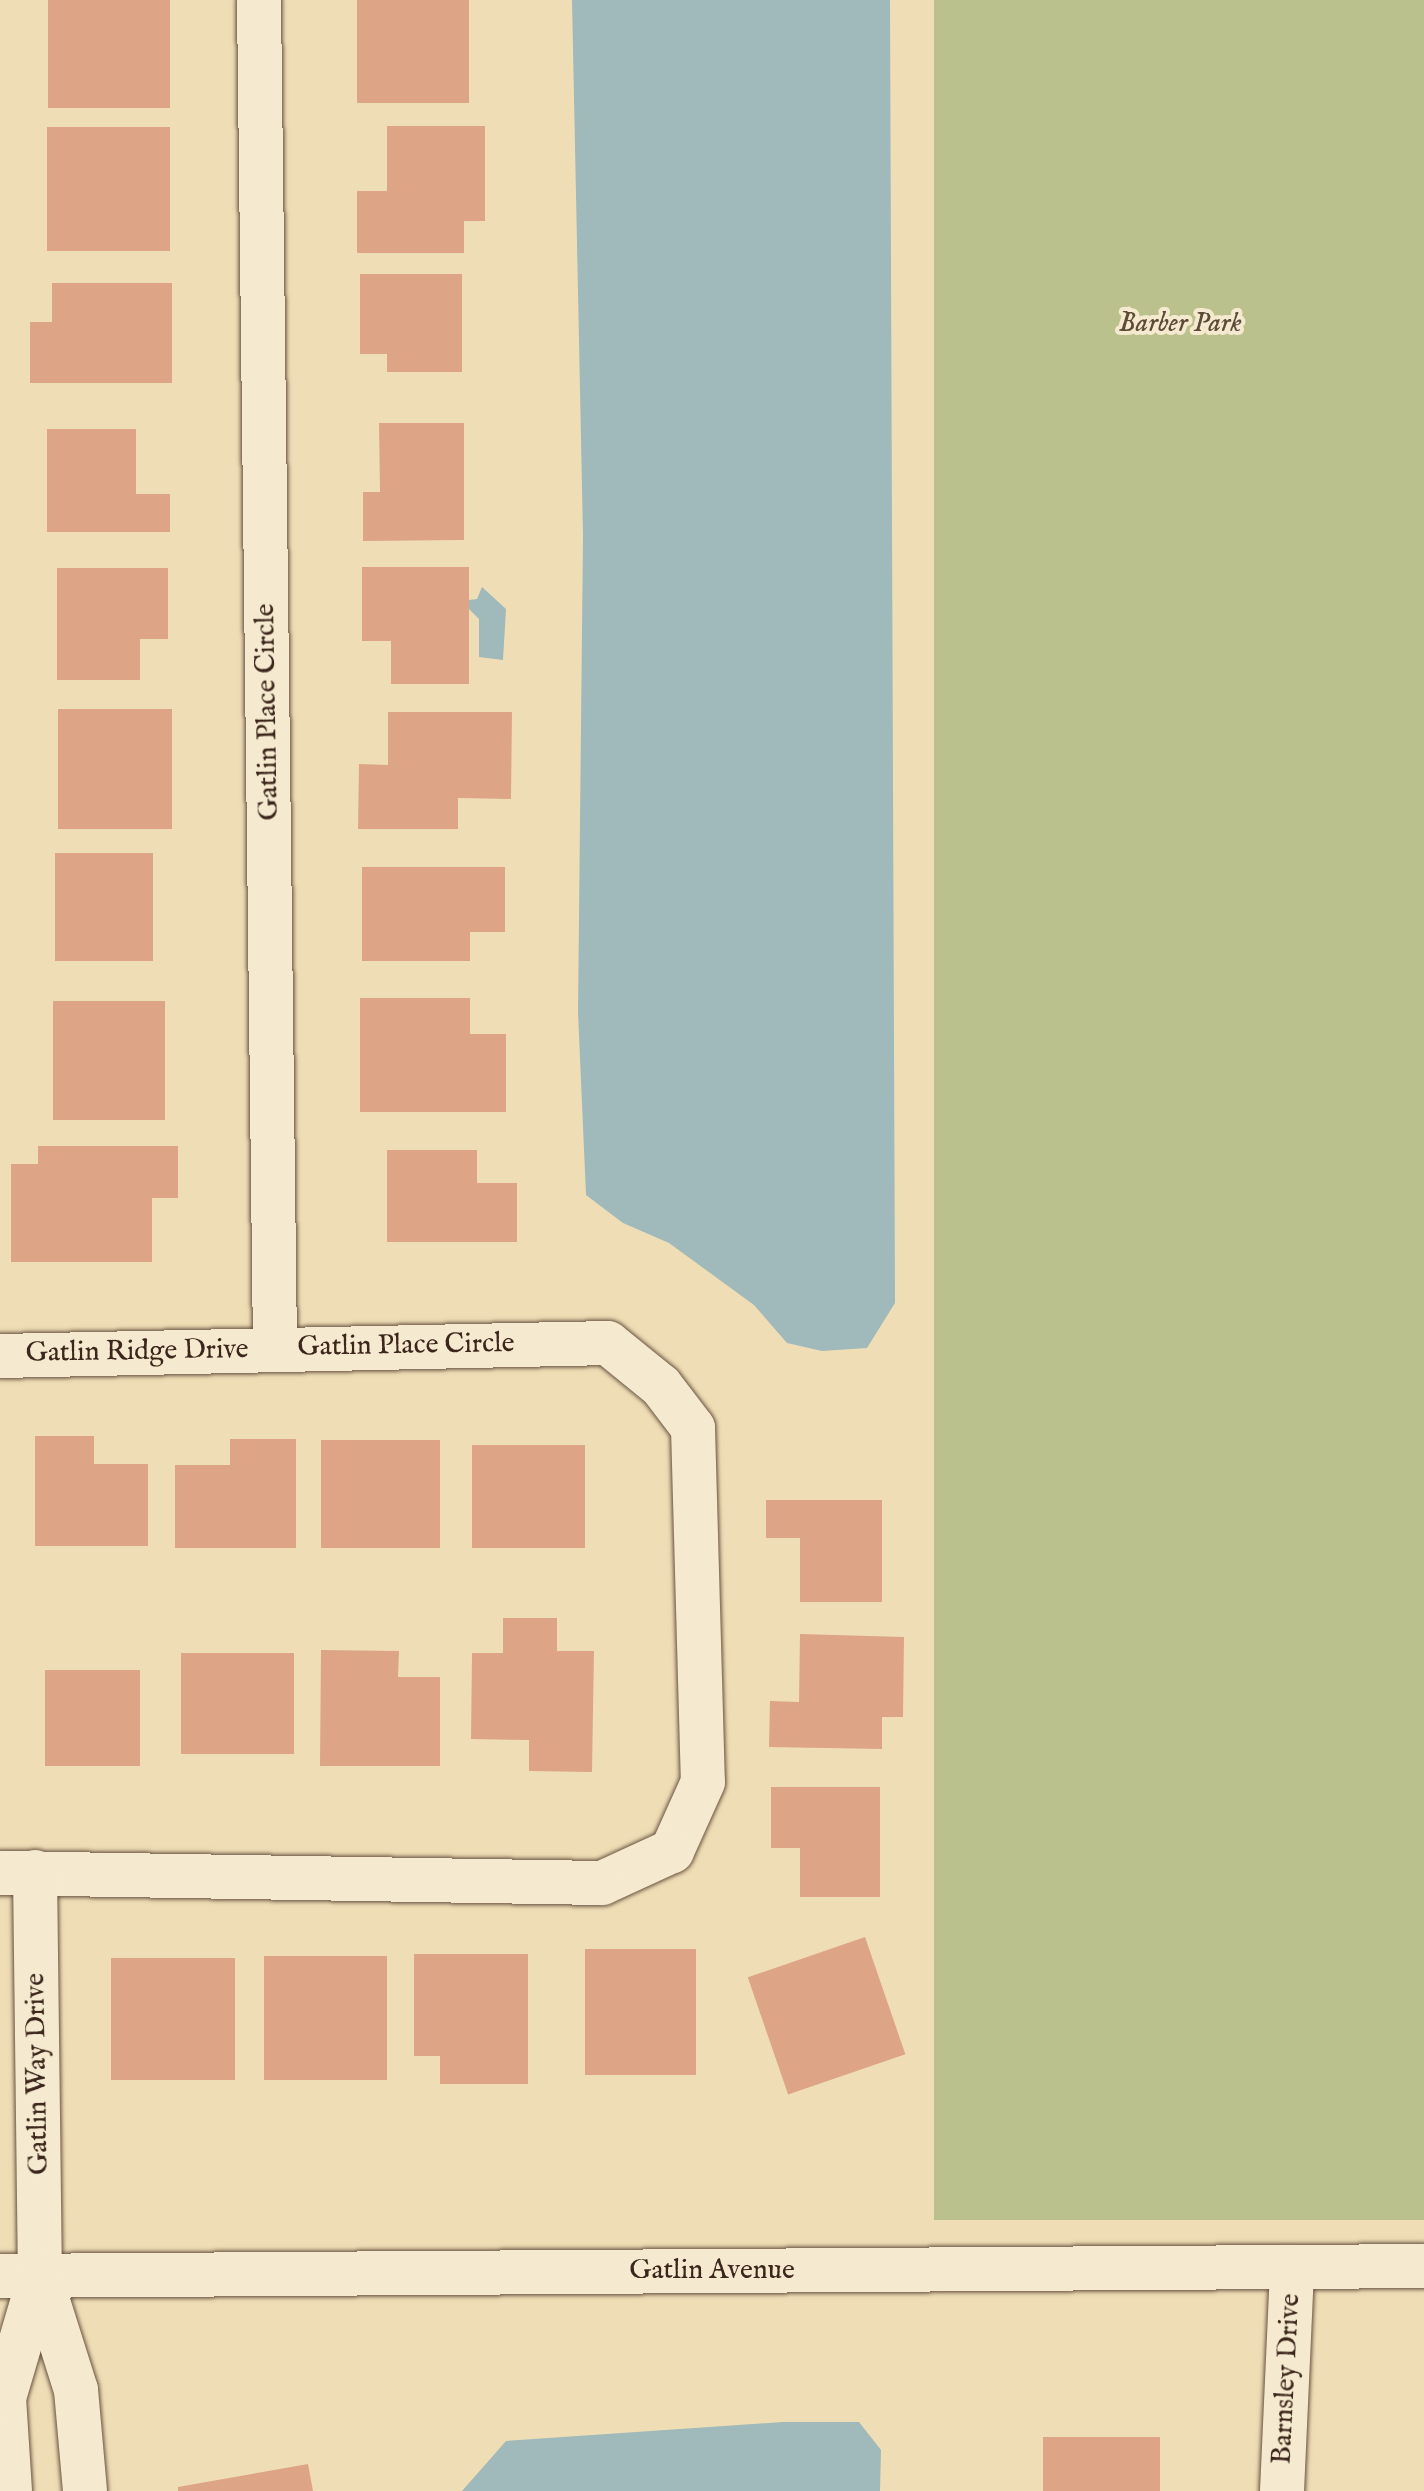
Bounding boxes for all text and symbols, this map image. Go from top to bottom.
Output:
park label: Barber Park [1118,307,1242,341]
street label: Gatlin Place Circle [249,603,287,821]
street label: Gatlin Place Circle [297,1327,515,1365]
street label: Gatlin Ridge Drive [25,1333,249,1371]
street label: Gatlin Way Drive [19,1973,57,2175]
street label: Gatlin Avenue [629,2254,795,2288]
street label: Barnsley Drive [1266,2293,1308,2465]

